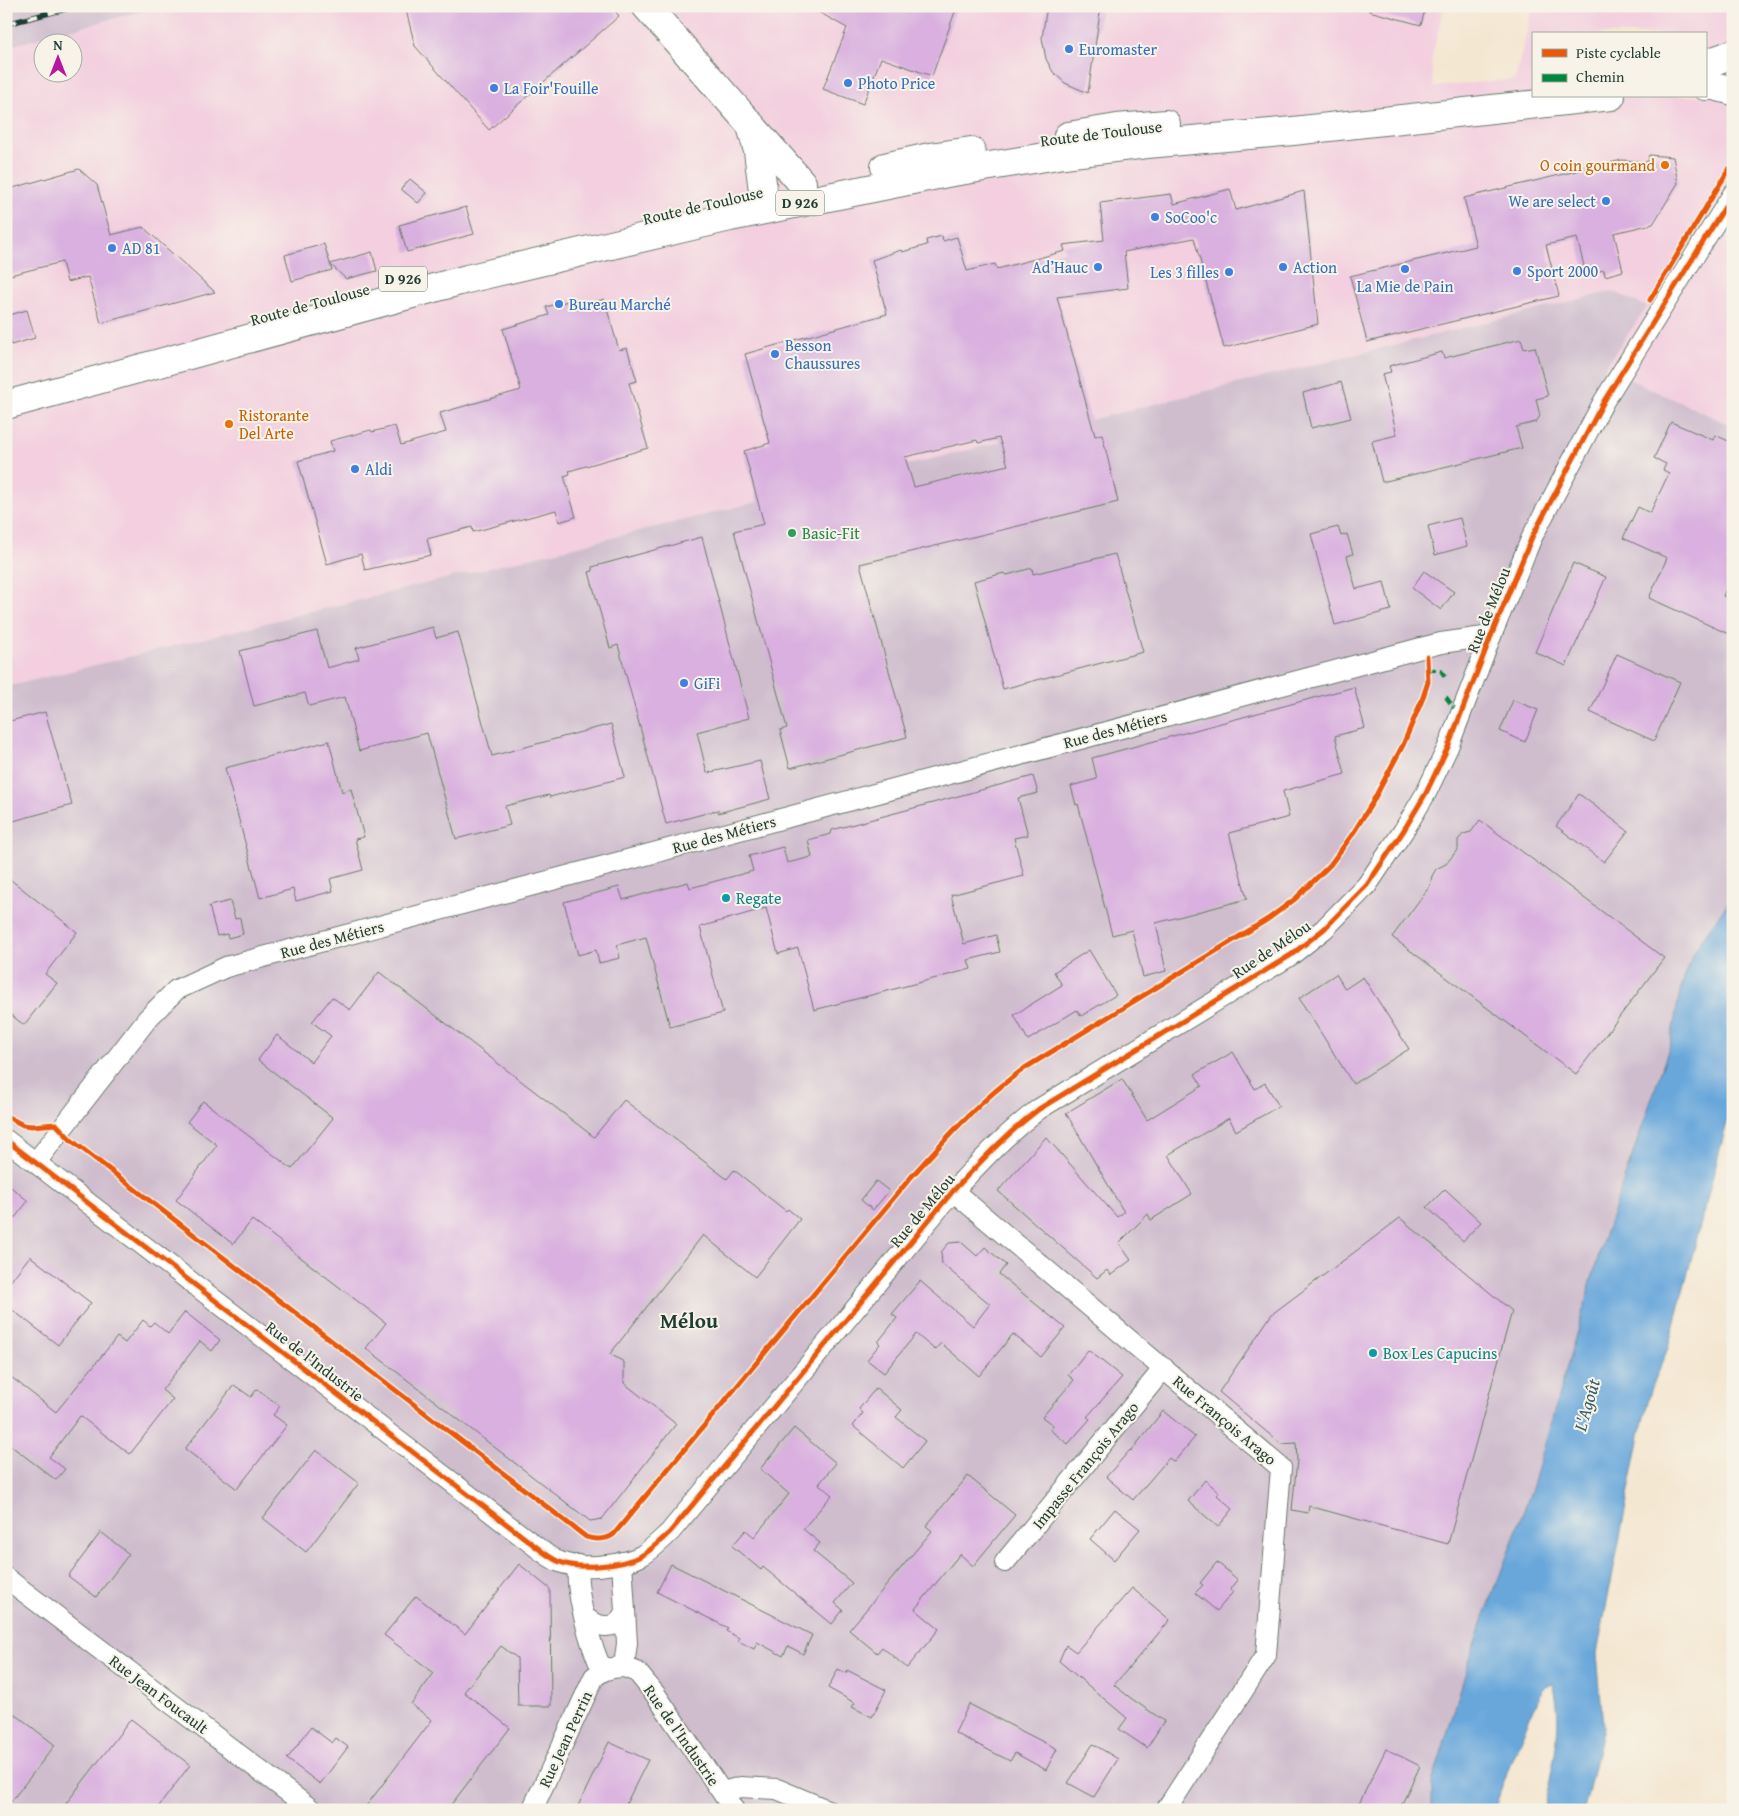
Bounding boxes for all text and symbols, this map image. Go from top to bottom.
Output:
north arrow [32,32,82,82]
legend [1532,32,1706,98]
text: N [53,35,63,55]
place label: Euromaster [1079,37,1157,61]
text: Piste cyclable [1576,42,1661,63]
marker: Euromaster [1063,43,1075,55]
text: Chemin [1576,66,1625,87]
place label: Photo Price [858,71,935,95]
place label: La Foir'Fouille [504,76,598,100]
marker: Photo Price [842,77,854,89]
marker: La Foir'Fouille [488,82,500,94]
street label: Route de Toulouse [1039,114,1163,152]
place label: O coin gourmand [1540,153,1655,177]
marker: O coin gourmand [1659,159,1671,171]
street label: Route de Toulouse [641,180,765,230]
place label: We are select [1508,189,1596,213]
road number: D 926 [776,190,824,216]
marker: We are select [1600,195,1612,207]
place label: SoCoo'c [1165,205,1217,229]
marker: SoCoo'c [1149,211,1161,223]
place label: AD 81 [122,236,160,260]
marker: AD 81 [106,242,118,254]
place label: Ad’Hauc [1032,255,1088,279]
place label: Action [1293,255,1337,279]
place label: Sport 2000 [1527,259,1598,283]
place label: Les 3 filles [1150,260,1219,284]
marker: Ad’Hauc [1092,261,1104,273]
marker: Action [1277,261,1289,273]
marker: La Mie de Pain [1399,263,1411,275]
marker: Sport 2000 [1511,265,1523,277]
road number: D 926 [379,266,427,292]
marker: Les 3 filles [1223,266,1235,278]
place label: La Mie de Pain [1357,274,1453,298]
street label: Route de Toulouse [248,277,372,331]
place label: Bureau Marché [569,292,671,316]
marker: Bureau Marché [553,298,565,310]
place label: Besson Chaussures [785,333,860,375]
marker: Besson Chaussures [769,348,781,360]
place label: Ristorante Del Arte [239,403,309,445]
marker: Ristorante Del Arte [223,418,235,430]
place label: Aldi [365,457,393,481]
marker: Aldi [349,463,361,475]
place label: Basic-Fit [802,521,860,545]
marker: Basic-Fit [786,527,798,539]
street label: Rue de Mélou [1460,563,1516,656]
place label: GiFi [694,671,721,695]
marker: GiFi [678,677,690,689]
street label: Rue des Métiers [1061,704,1169,754]
street label: Rue des Métiers [670,809,778,859]
place label: Regate [736,886,781,910]
marker: Regate [720,892,732,904]
street label: Rue des Métiers [278,914,386,964]
street label: Rue de Mélou [1227,914,1315,984]
street label: Rue de Mélou [884,1167,960,1252]
district label: Mélou [660,1305,718,1336]
street label: Rue de l'Industrie [261,1315,369,1407]
place label: Box Les Capucins [1383,1341,1497,1365]
marker: Box Les Capucins [1367,1347,1379,1359]
street label: Rue François Arago [1168,1369,1282,1471]
water label: L'Agoût [1566,1375,1607,1435]
street label: Impasse François Arago [1026,1396,1144,1534]
street label: Rue Jean Foucault [104,1649,214,1740]
street label: Rue de l'Industrie [638,1679,726,1791]
street label: Rue Jean Perrin [532,1687,598,1791]

